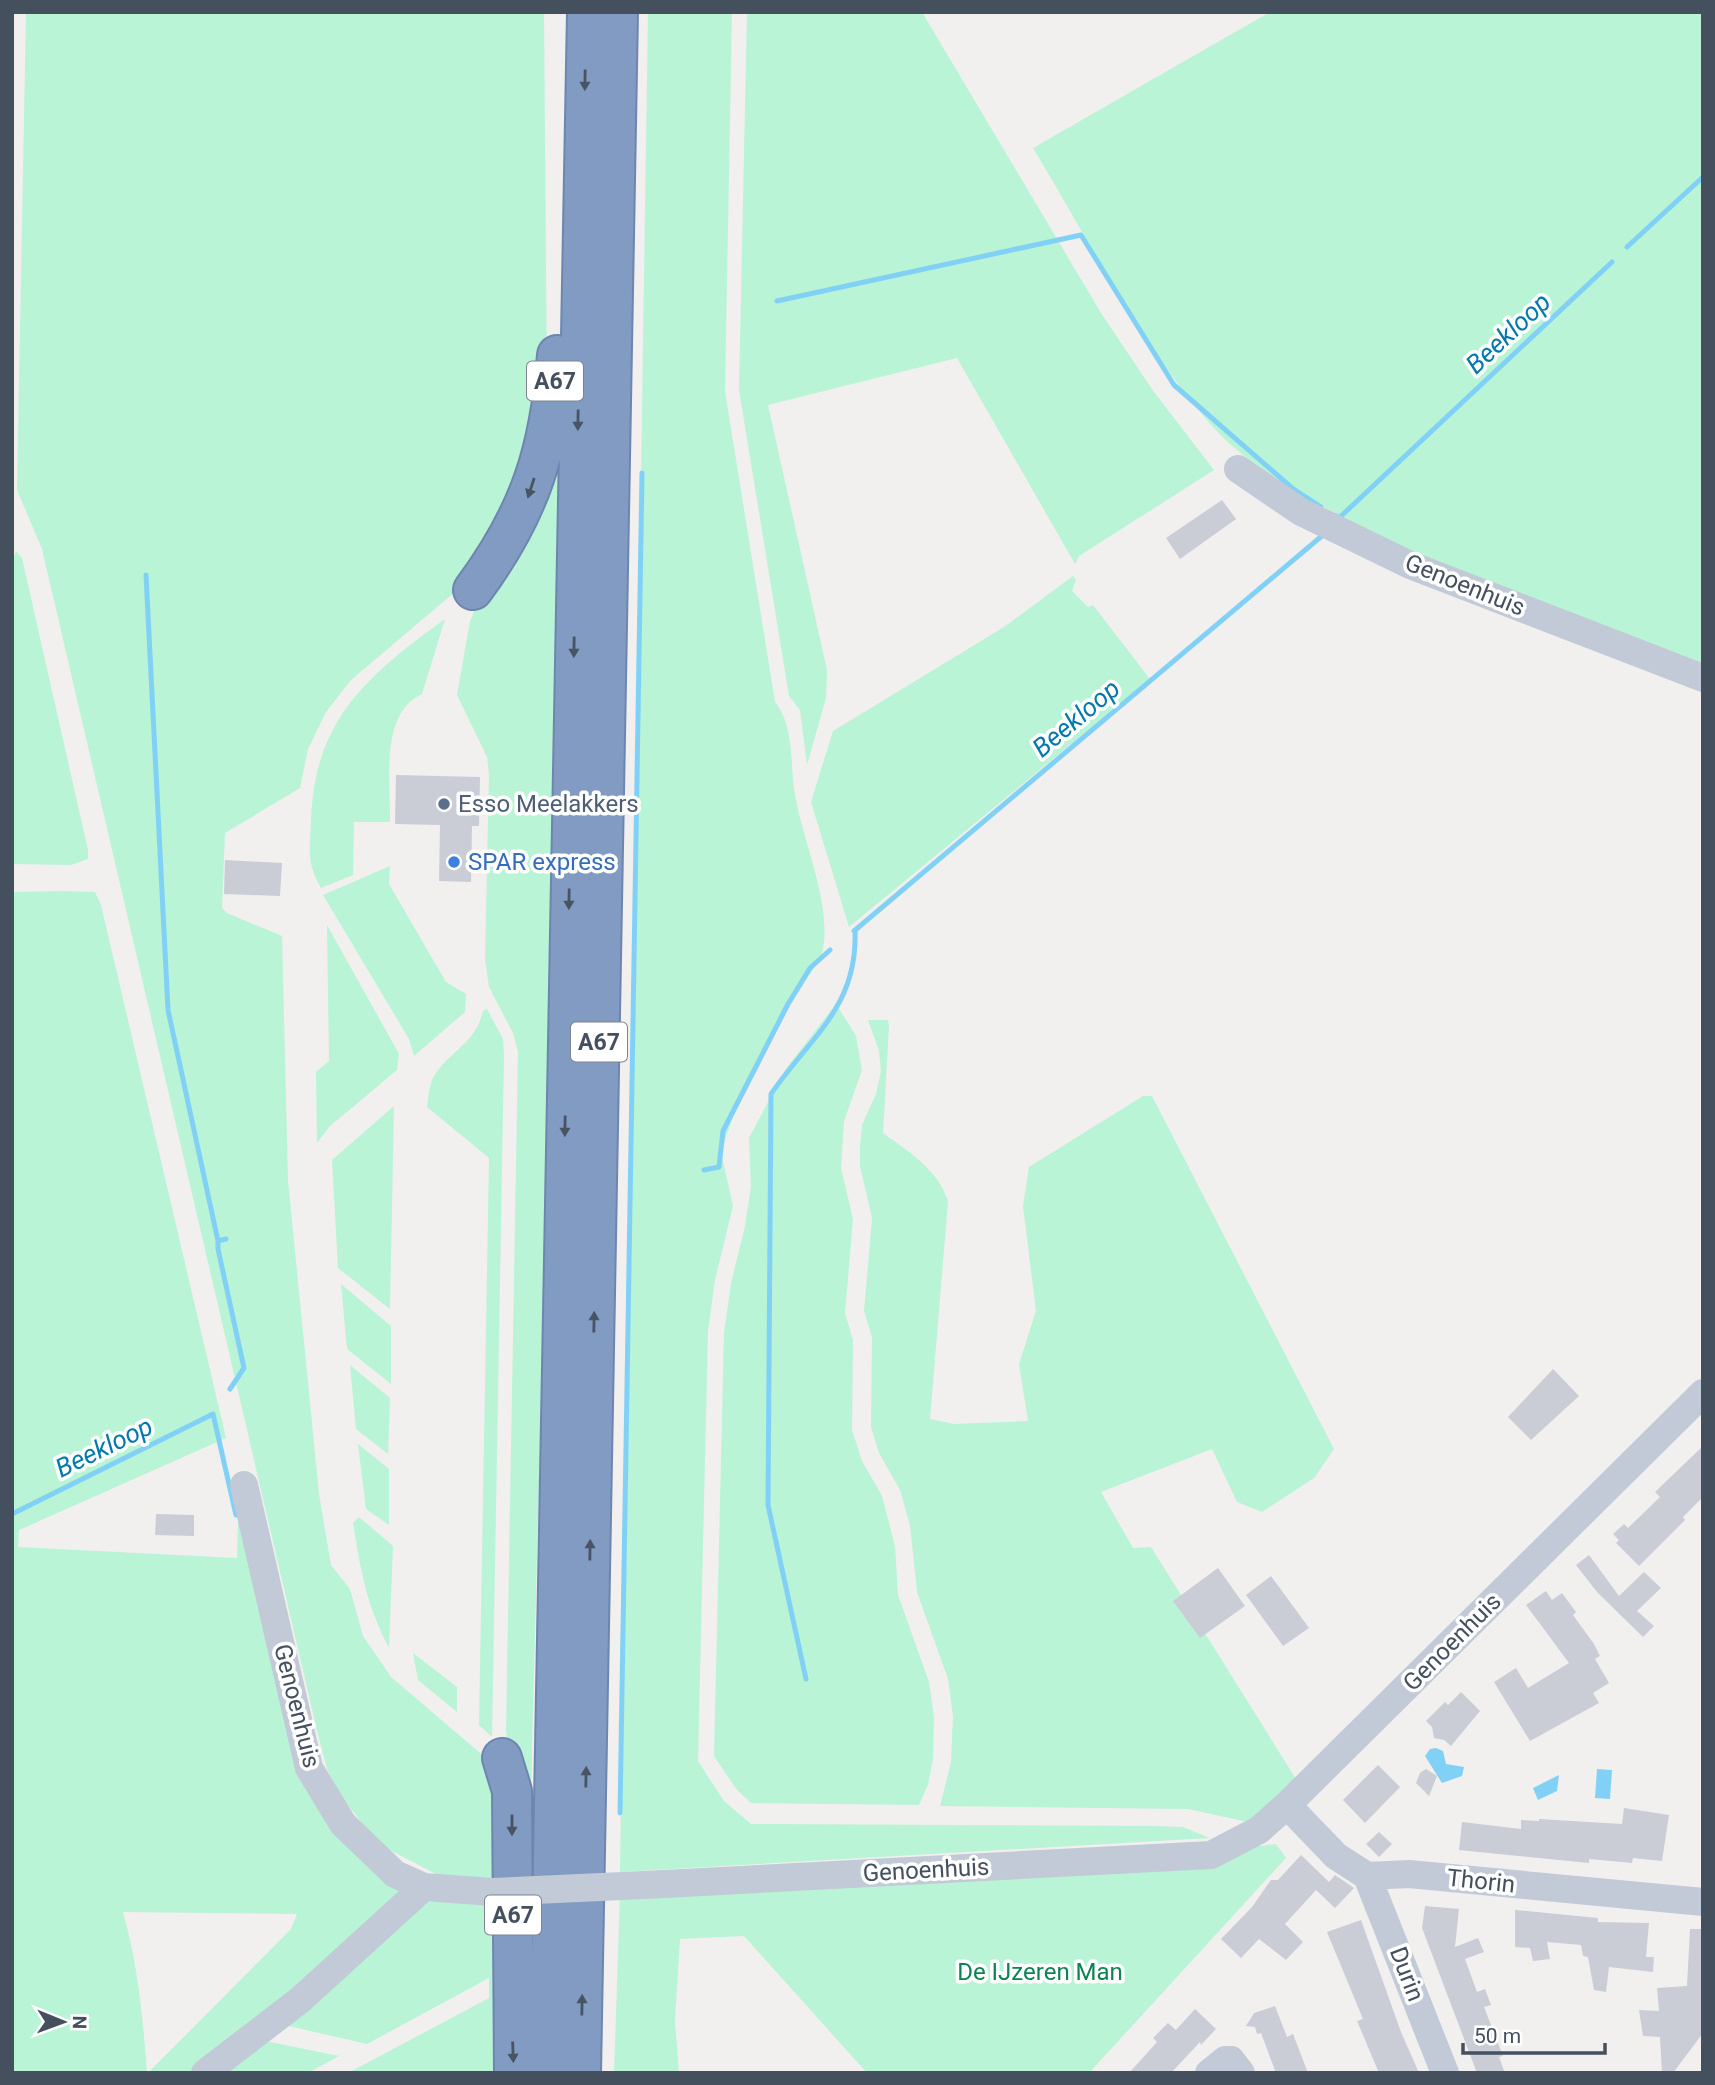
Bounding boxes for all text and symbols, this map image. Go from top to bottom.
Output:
one-way arrow [579,70,591,92]
water label: Beekloop [1460,286,1556,380]
road number: A67 [527,362,583,400]
one-way arrow [573,409,584,431]
one-way arrow [525,477,536,498]
street label: Genoenhuis [1401,548,1529,622]
one-way arrow [568,636,580,658]
water label: Beekloop [1026,673,1126,763]
place label: Esso Meelakkers [458,790,639,818]
marker: Esso Meelakkers [436,796,452,812]
place label: SPAR express [468,848,616,876]
marker: SPAR express [446,854,462,870]
one-way arrow [564,888,575,910]
road number: A67 [571,1023,627,1062]
one-way arrow [560,1116,571,1138]
one-way arrow [588,1311,600,1333]
water label: Beekloop [51,1411,157,1483]
one-way arrow [584,1538,596,1560]
street label: Genoenhuis [1397,1587,1507,1697]
street label: Genoenhuis [268,1641,326,1771]
one-way arrow [580,1766,592,1788]
one-way arrow [506,1814,518,1836]
street label: Genoenhuis [862,1853,990,1887]
street label: Thorin [1445,1863,1517,1899]
road number: A67 [485,1896,541,1934]
street label: Durin [1384,1943,1430,2005]
park label: De IJzeren Man [957,1958,1123,1986]
north arrow [28,1987,98,2057]
one-way arrow [576,1993,588,2015]
scale bar [1463,2011,1605,2056]
text: N [68,2015,91,2029]
text: 50 m [1474,2024,1521,2048]
one-way arrow [508,2042,519,2064]

